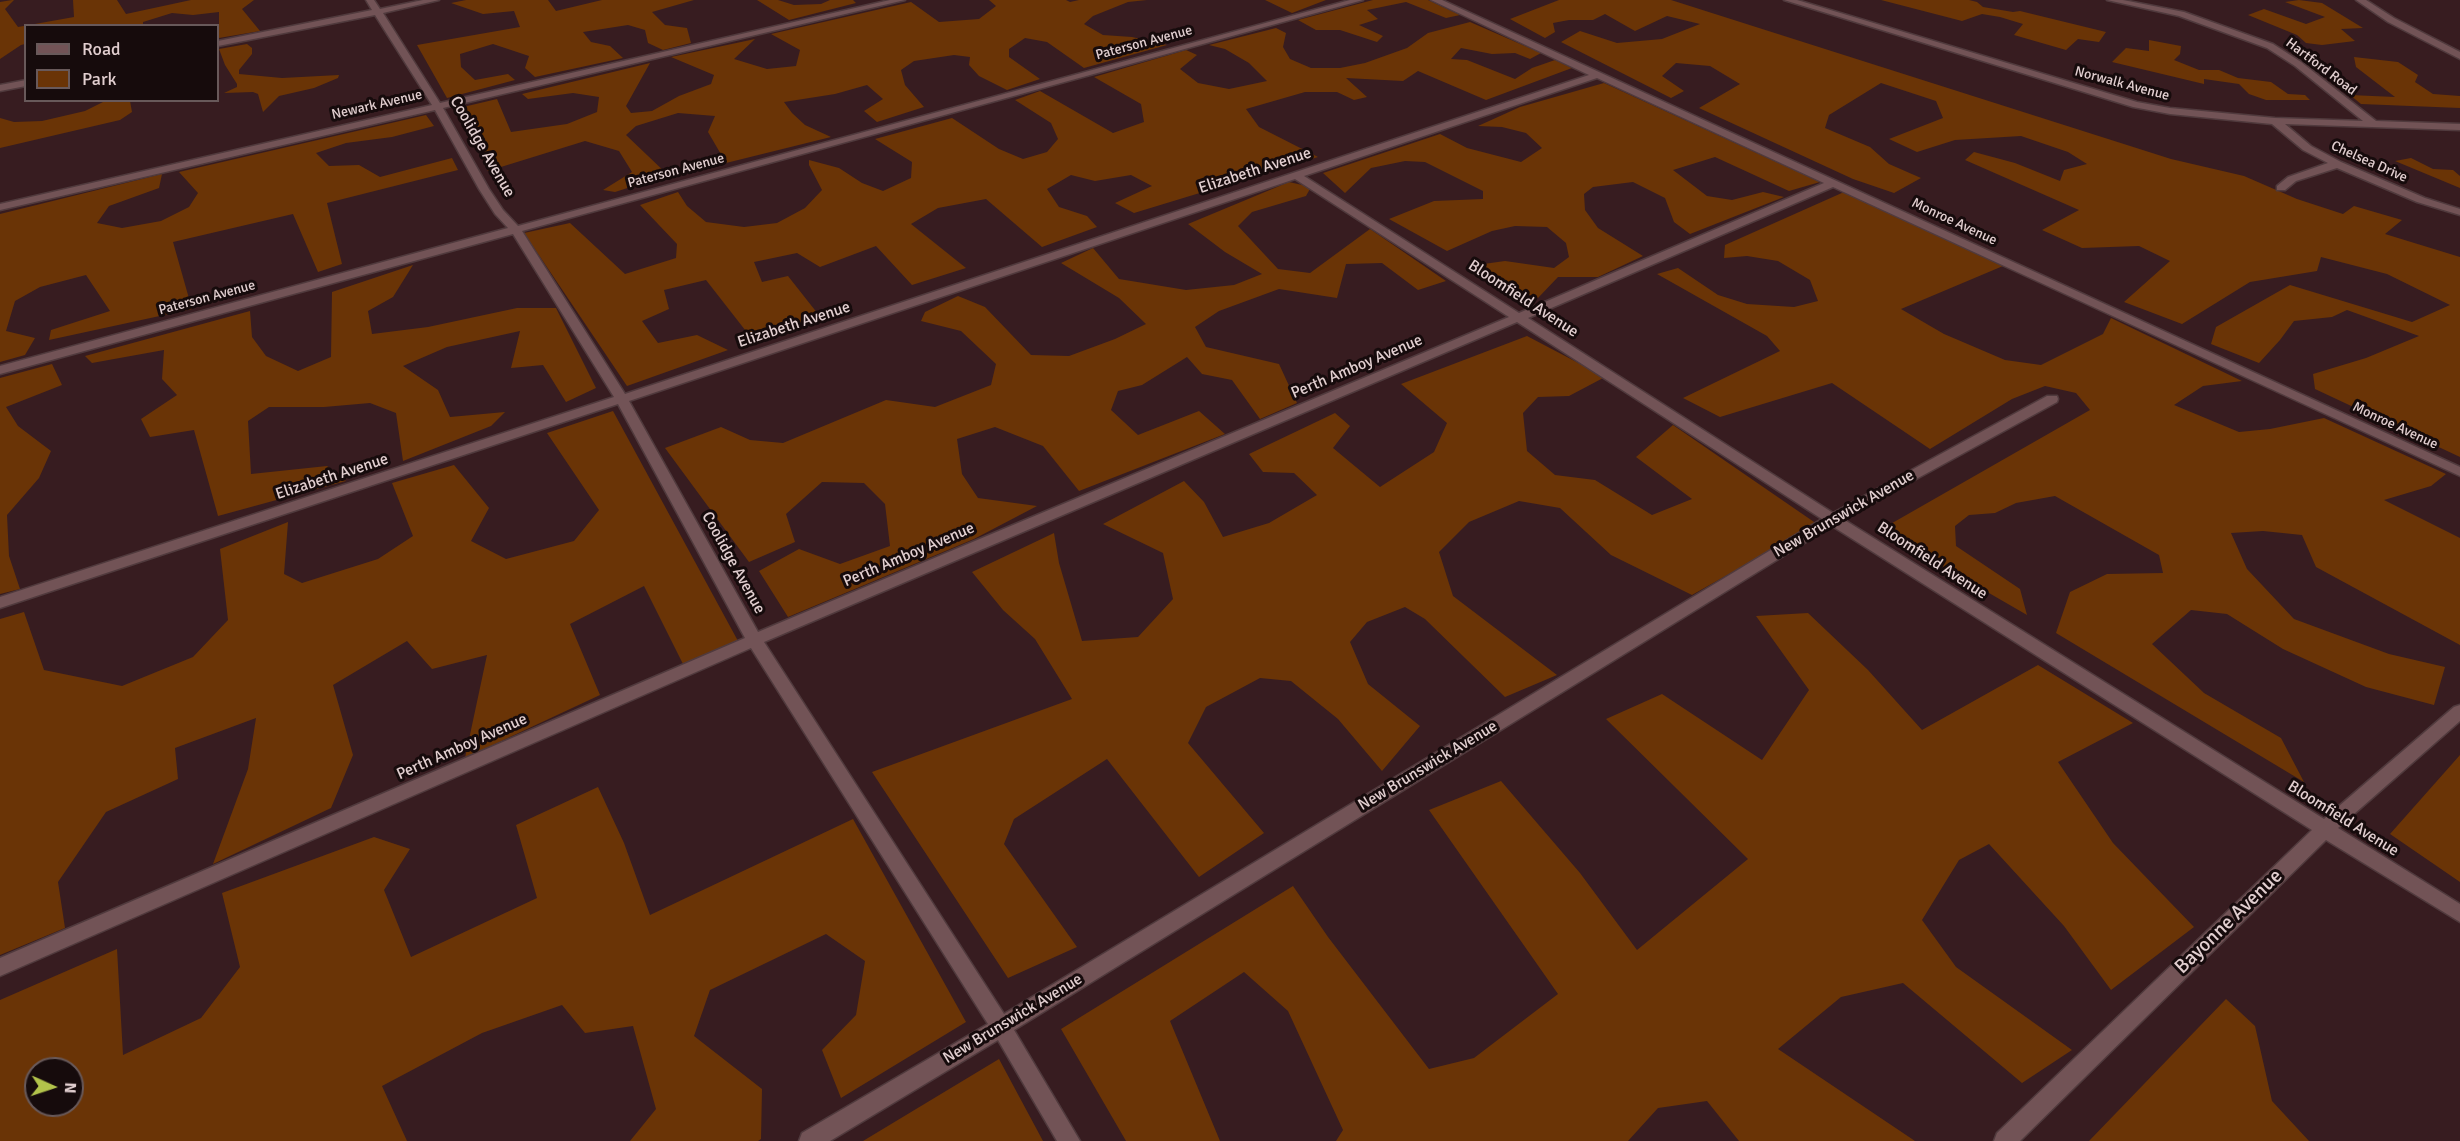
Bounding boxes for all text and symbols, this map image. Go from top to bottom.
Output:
street label: Paterson Avenue [1094,22,1194,64]
legend [24,24,219,102]
street label: Hartford Road [2282,35,2360,99]
text: Road [82,38,121,60]
street label: Norwalk Avenue [2073,63,2171,105]
text: Park [82,68,117,90]
street label: Newark Avenue [330,86,424,124]
street label: Coolidge Avenue [445,93,519,201]
street label: Chelsea Drive [2328,138,2410,186]
street label: Elizabeth Avenue [1196,144,1314,198]
street label: Paterson Avenue [626,150,726,192]
street label: Monroe Avenue [1909,195,1999,249]
street label: Bloomfield Avenue [1464,256,1582,342]
street label: Paterson Avenue [157,277,257,319]
street label: Elizabeth Avenue [735,298,853,352]
street label: Perth Amboy Avenue [1288,331,1426,403]
street label: Monroe Avenue [2350,399,2440,453]
street label: Elizabeth Avenue [273,450,391,504]
street label: New Brunswick Avenue [1770,466,1918,562]
street label: Coolidge Avenue [697,509,769,617]
street label: Bloomfield Avenue [1873,518,1991,604]
street label: Perth Amboy Avenue [840,519,978,591]
street label: Perth Amboy Avenue [394,710,530,784]
street label: New Brunswick Avenue [1355,717,1501,815]
street label: Bloomfield Avenue [2284,777,2402,861]
street label: Bayonne Avenue [2170,865,2288,979]
street label: New Brunswick Avenue [940,970,1086,1068]
north arrow [24,1057,84,1117]
text: N [60,1082,80,1094]

